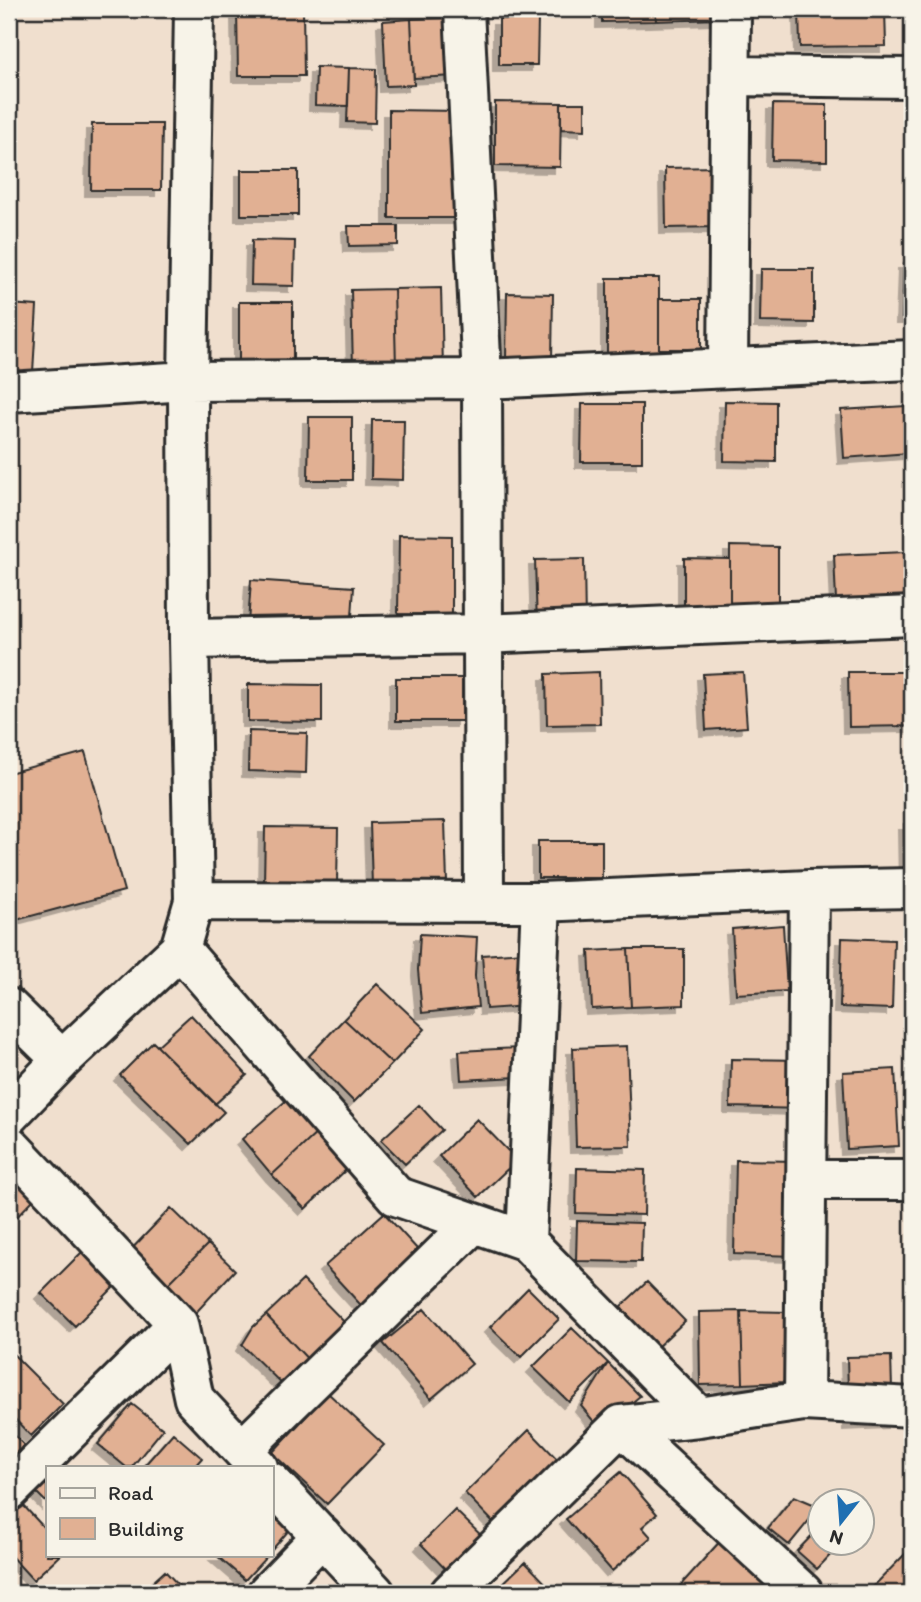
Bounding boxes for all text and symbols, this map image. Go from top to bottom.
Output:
legend [46,1466,273,1556]
text: Road [108,1480,154,1505]
north arrow [806,1486,876,1556]
text: Building [108,1516,184,1541]
text: N [827,1525,846,1551]

